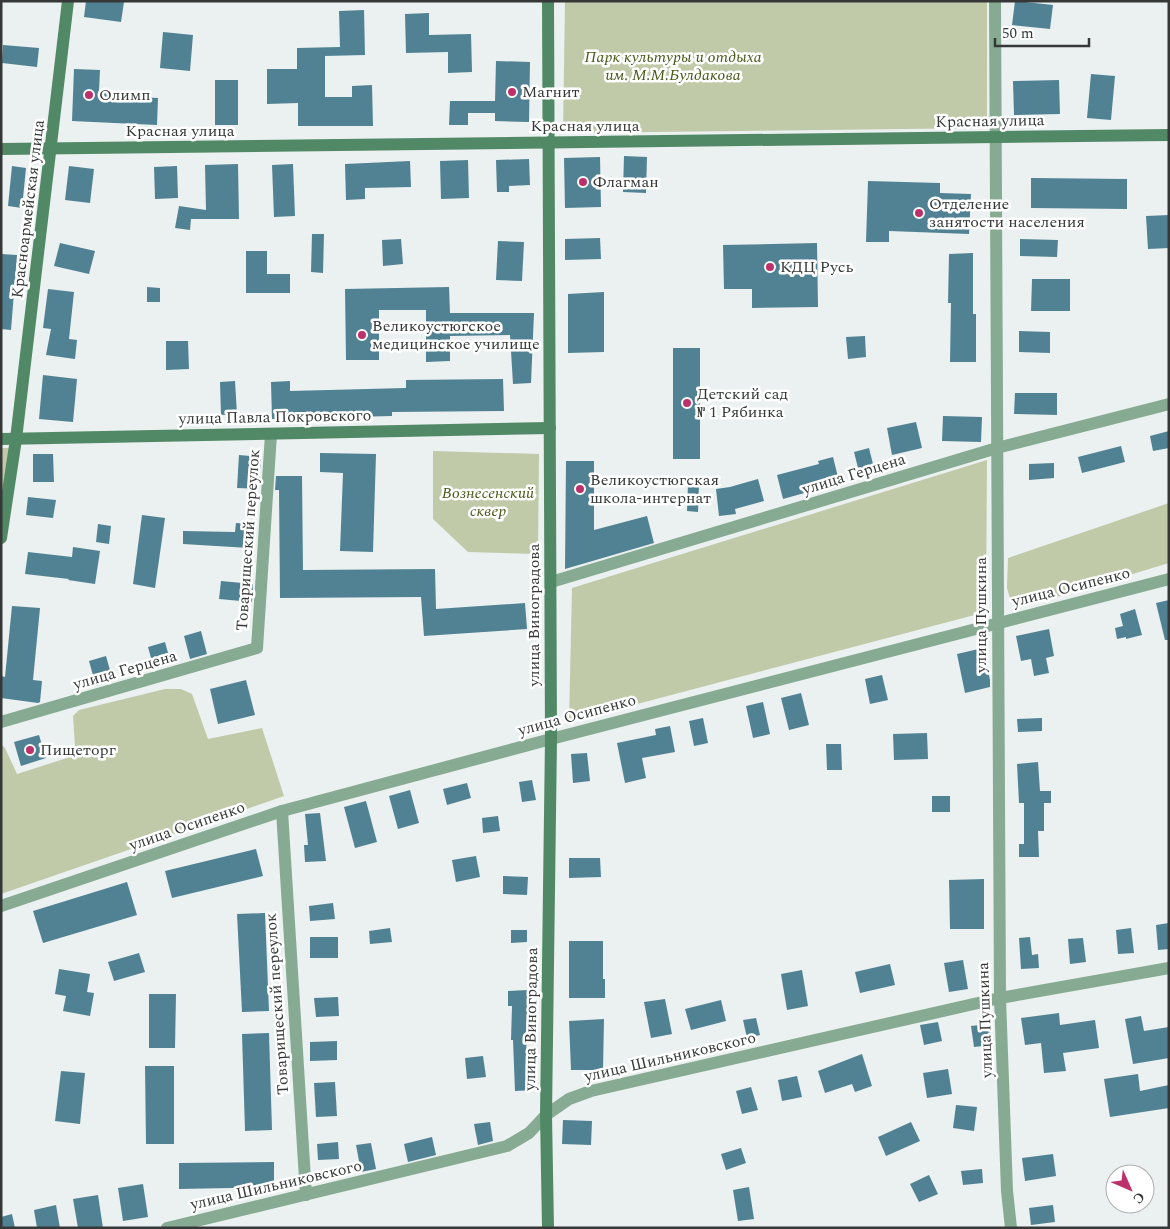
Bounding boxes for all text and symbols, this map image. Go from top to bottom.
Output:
scale bar [995,15,1089,47]
text: 50 m [1002,22,1034,45]
park label: Парк культуры и отдыха им. М.М.Булдакова [584,45,762,87]
place label: Магнит [522,80,580,104]
place label: Олимп [99,83,151,107]
marker: Магнит [506,86,518,98]
marker: Олимп [83,89,95,101]
street label: Красная улица [935,108,1045,134]
street label: Красная улица [530,114,640,138]
street label: Красноармейская улица [5,118,51,300]
street label: Красная улица [125,119,235,143]
place label: Флагман [593,170,659,194]
marker: Флагман [577,176,589,188]
place label: Отделение занятости населения [929,192,1085,234]
marker: Отделение занятости населения [913,207,925,219]
place label: КДЦ Русь [780,255,854,279]
marker: КДЦ Русь [764,261,776,273]
place label: Великоустюгское медицинское училище [372,314,540,356]
marker: Великоустюгское медицинское училище [356,329,368,341]
place label: Детский сад № 1 Рябинка [697,382,788,424]
marker: Детский сад № 1 Рябинка [681,397,693,409]
street label: улица Павла Покровского [178,403,371,431]
street label: улица Герцена [798,447,909,501]
street label: Товарищеский переулок [230,448,266,632]
place label: Великоустюгская школа-интернат [590,468,719,510]
park label: Вознесенский сквер [442,481,535,523]
marker: Великоустюгская школа-интернат [574,483,586,495]
street label: улица Виноградова [522,543,546,688]
street label: улица Пушкина [969,557,993,674]
street label: улица Осипенко [1008,561,1133,614]
street label: улица Герцена [69,644,180,697]
street label: улица Осипенко [514,688,639,743]
place label: Пищеторг [40,738,116,762]
marker: Пищеторг [24,744,36,756]
street label: улица Осипенко [125,795,248,857]
street label: Товарищеский переулок [259,912,295,1096]
street label: улица Виноградова [518,947,544,1092]
street label: улица Пушкина [971,961,999,1079]
street label: улица Шильниковского [581,1026,758,1089]
street label: улица Шильниковского [187,1154,364,1217]
north arrow [1105,1164,1155,1214]
text: С [1128,1187,1150,1209]

